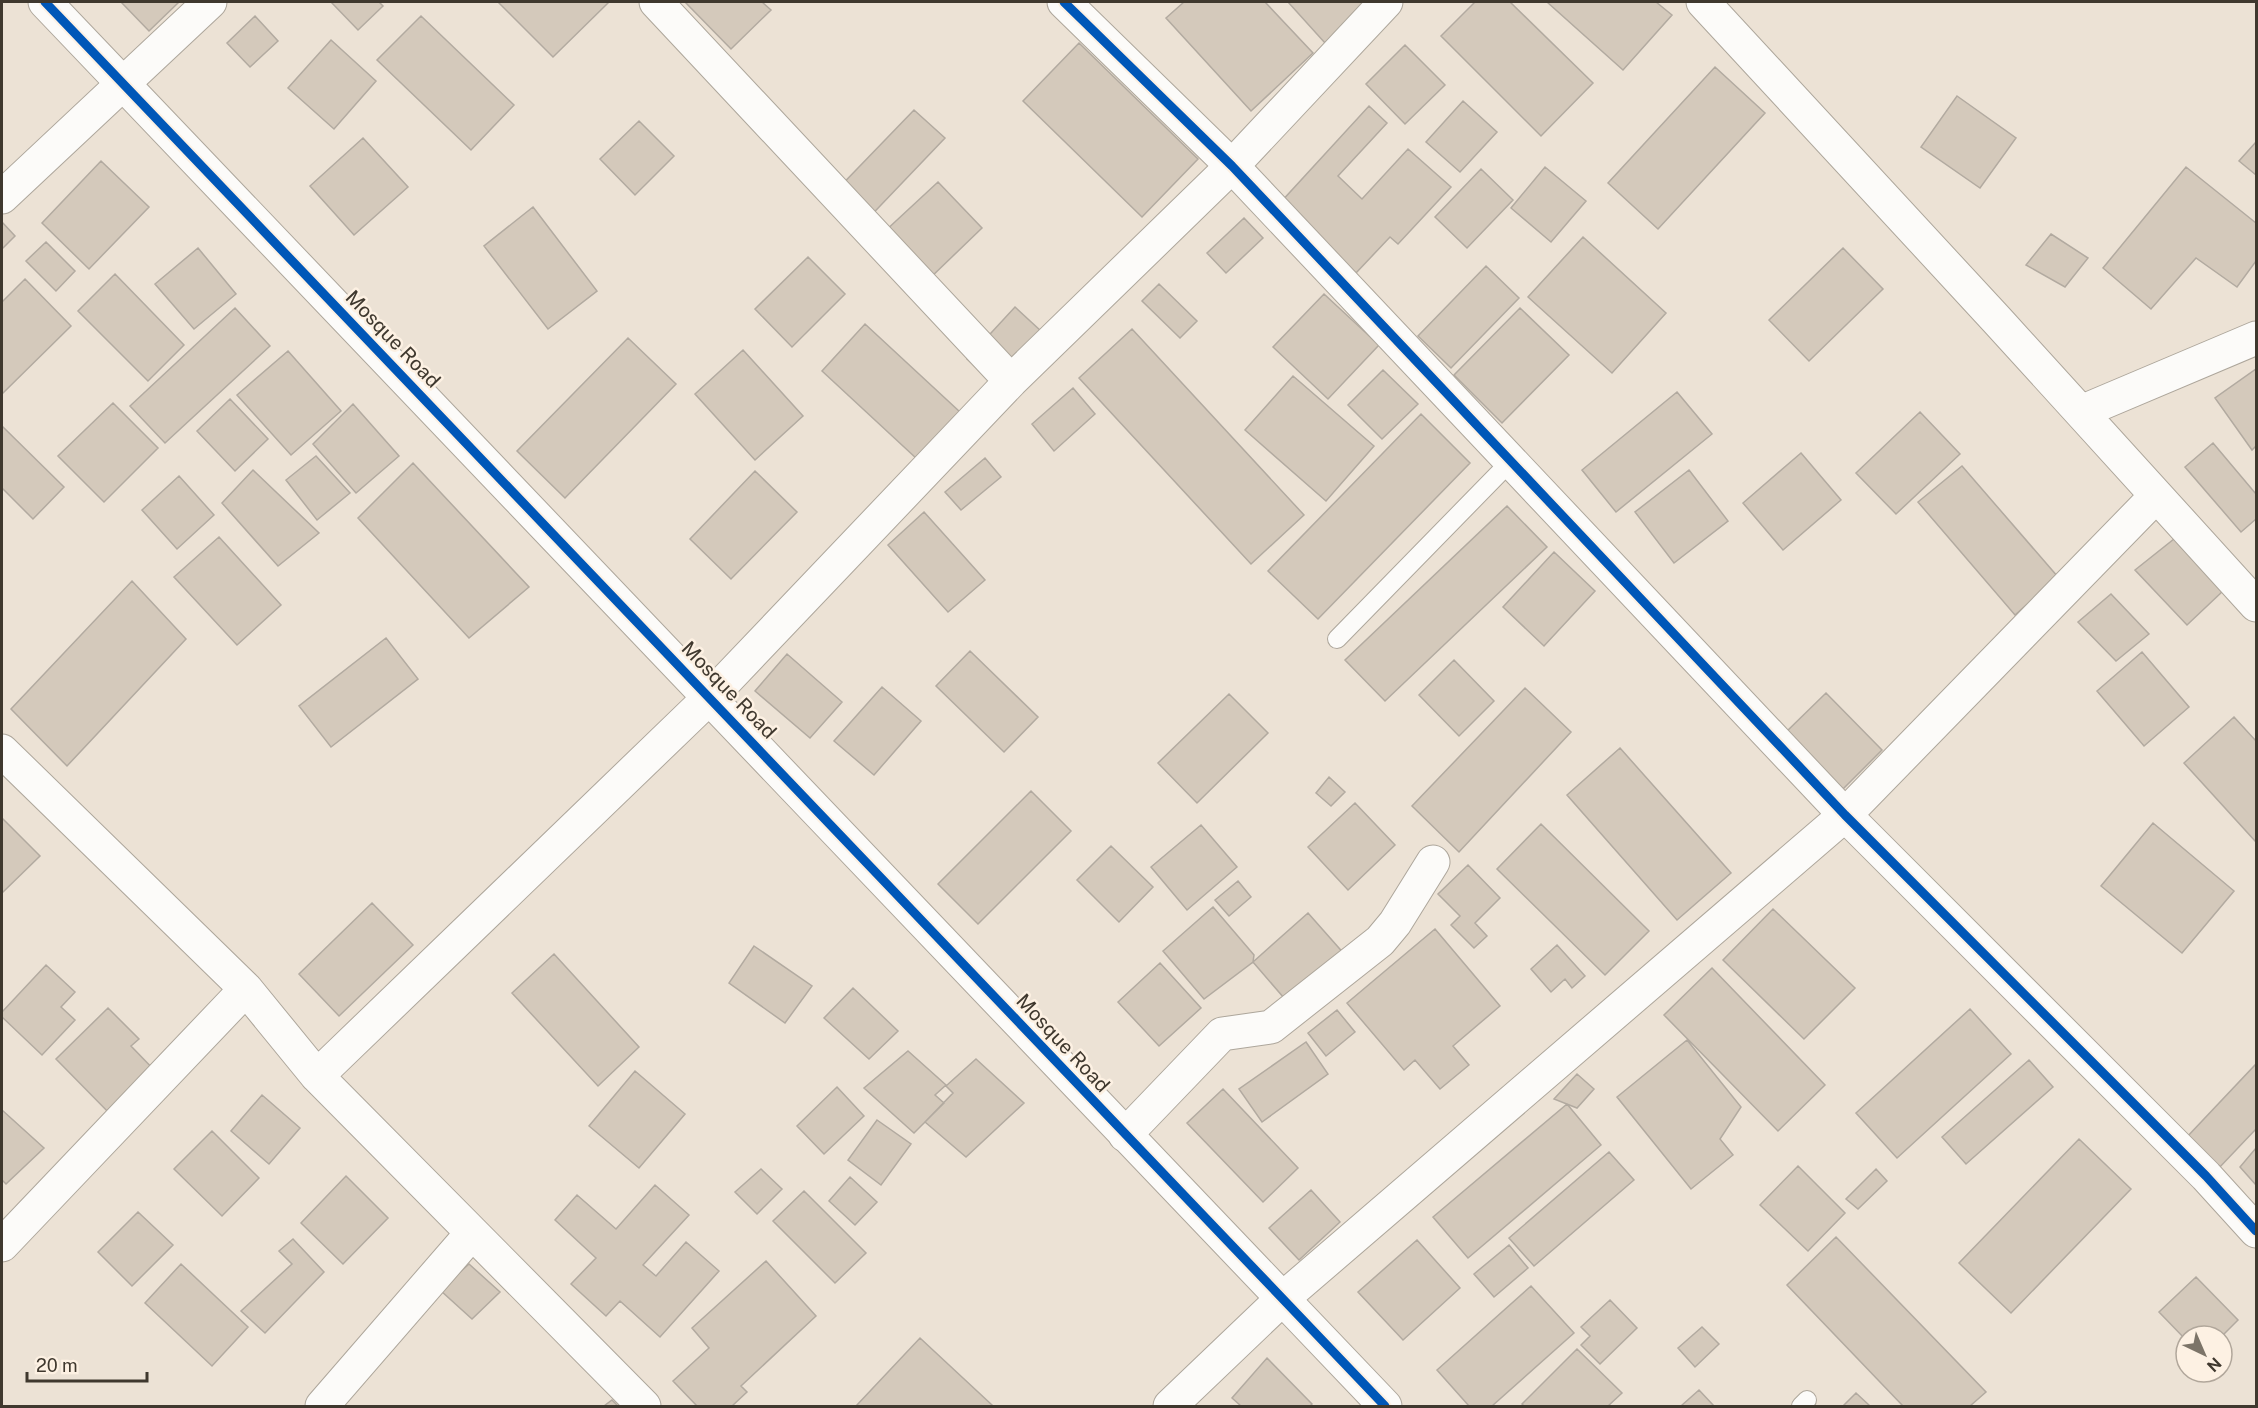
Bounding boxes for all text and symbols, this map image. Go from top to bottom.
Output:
street label: Mosque Road [341,285,445,393]
street label: Mosque Road [677,636,781,744]
street label: Mosque Road [1011,989,1115,1097]
north arrow [2174,1324,2234,1384]
scale bar [27,1345,147,1383]
text: N [2203,1353,2225,1376]
text: 20 m [36,1355,78,1376]

